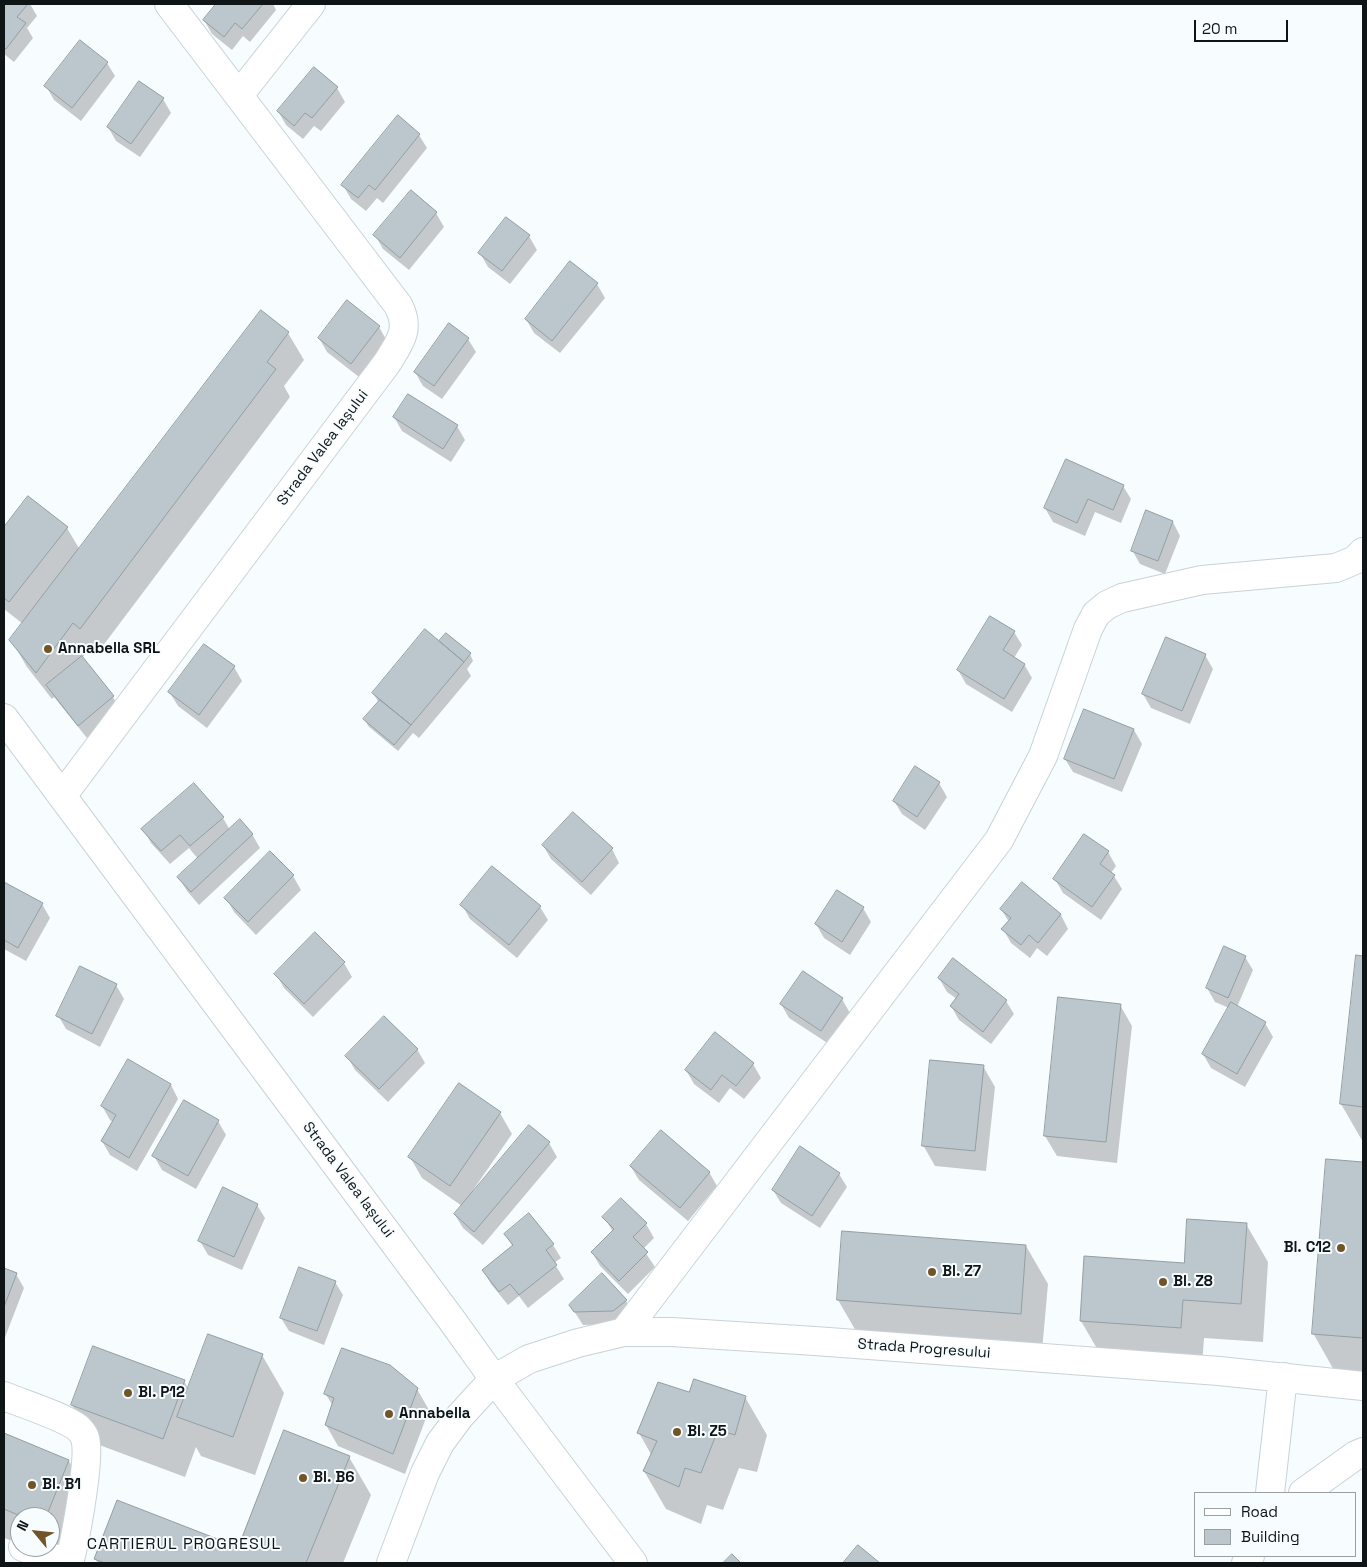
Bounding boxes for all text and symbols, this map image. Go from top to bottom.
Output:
scale bar [1197,10,1291,42]
text: 20 m [1202,19,1237,38]
street label: Strada Valea Iașului [274,387,372,509]
place label: Annabella SRL [58,640,160,658]
marker: Annabella SRL [42,643,54,655]
street label: Strada Valea Iașului [299,1119,397,1241]
place label: Bl. C12 [1283,1239,1331,1257]
marker: Bl. C12 [1335,1242,1347,1254]
place label: Bl. Z7 [942,1263,981,1281]
marker: Bl. Z7 [926,1266,938,1278]
place label: Bl. Z8 [1173,1273,1213,1291]
marker: Bl. Z8 [1157,1276,1169,1288]
street label: Strada Progresului [857,1335,991,1363]
place label: Bl. P12 [138,1384,185,1402]
marker: Bl. P12 [122,1387,134,1399]
place label: Annabella [399,1405,471,1423]
marker: Annabella [383,1408,395,1420]
place label: Bl. Z5 [687,1423,727,1441]
marker: Bl. Z5 [671,1426,683,1438]
place label: Bl. B6 [313,1469,354,1487]
marker: Bl. B6 [297,1472,309,1484]
place label: Bl. B1 [42,1476,81,1494]
marker: Bl. B1 [26,1479,38,1491]
legend [1194,1492,1357,1557]
text: Road [1241,1502,1278,1521]
north arrow [10,1507,60,1557]
text: N [12,1517,33,1534]
text: Building [1241,1527,1300,1546]
district label: CARTIERUL PROGRESUL [84,1535,284,1555]

